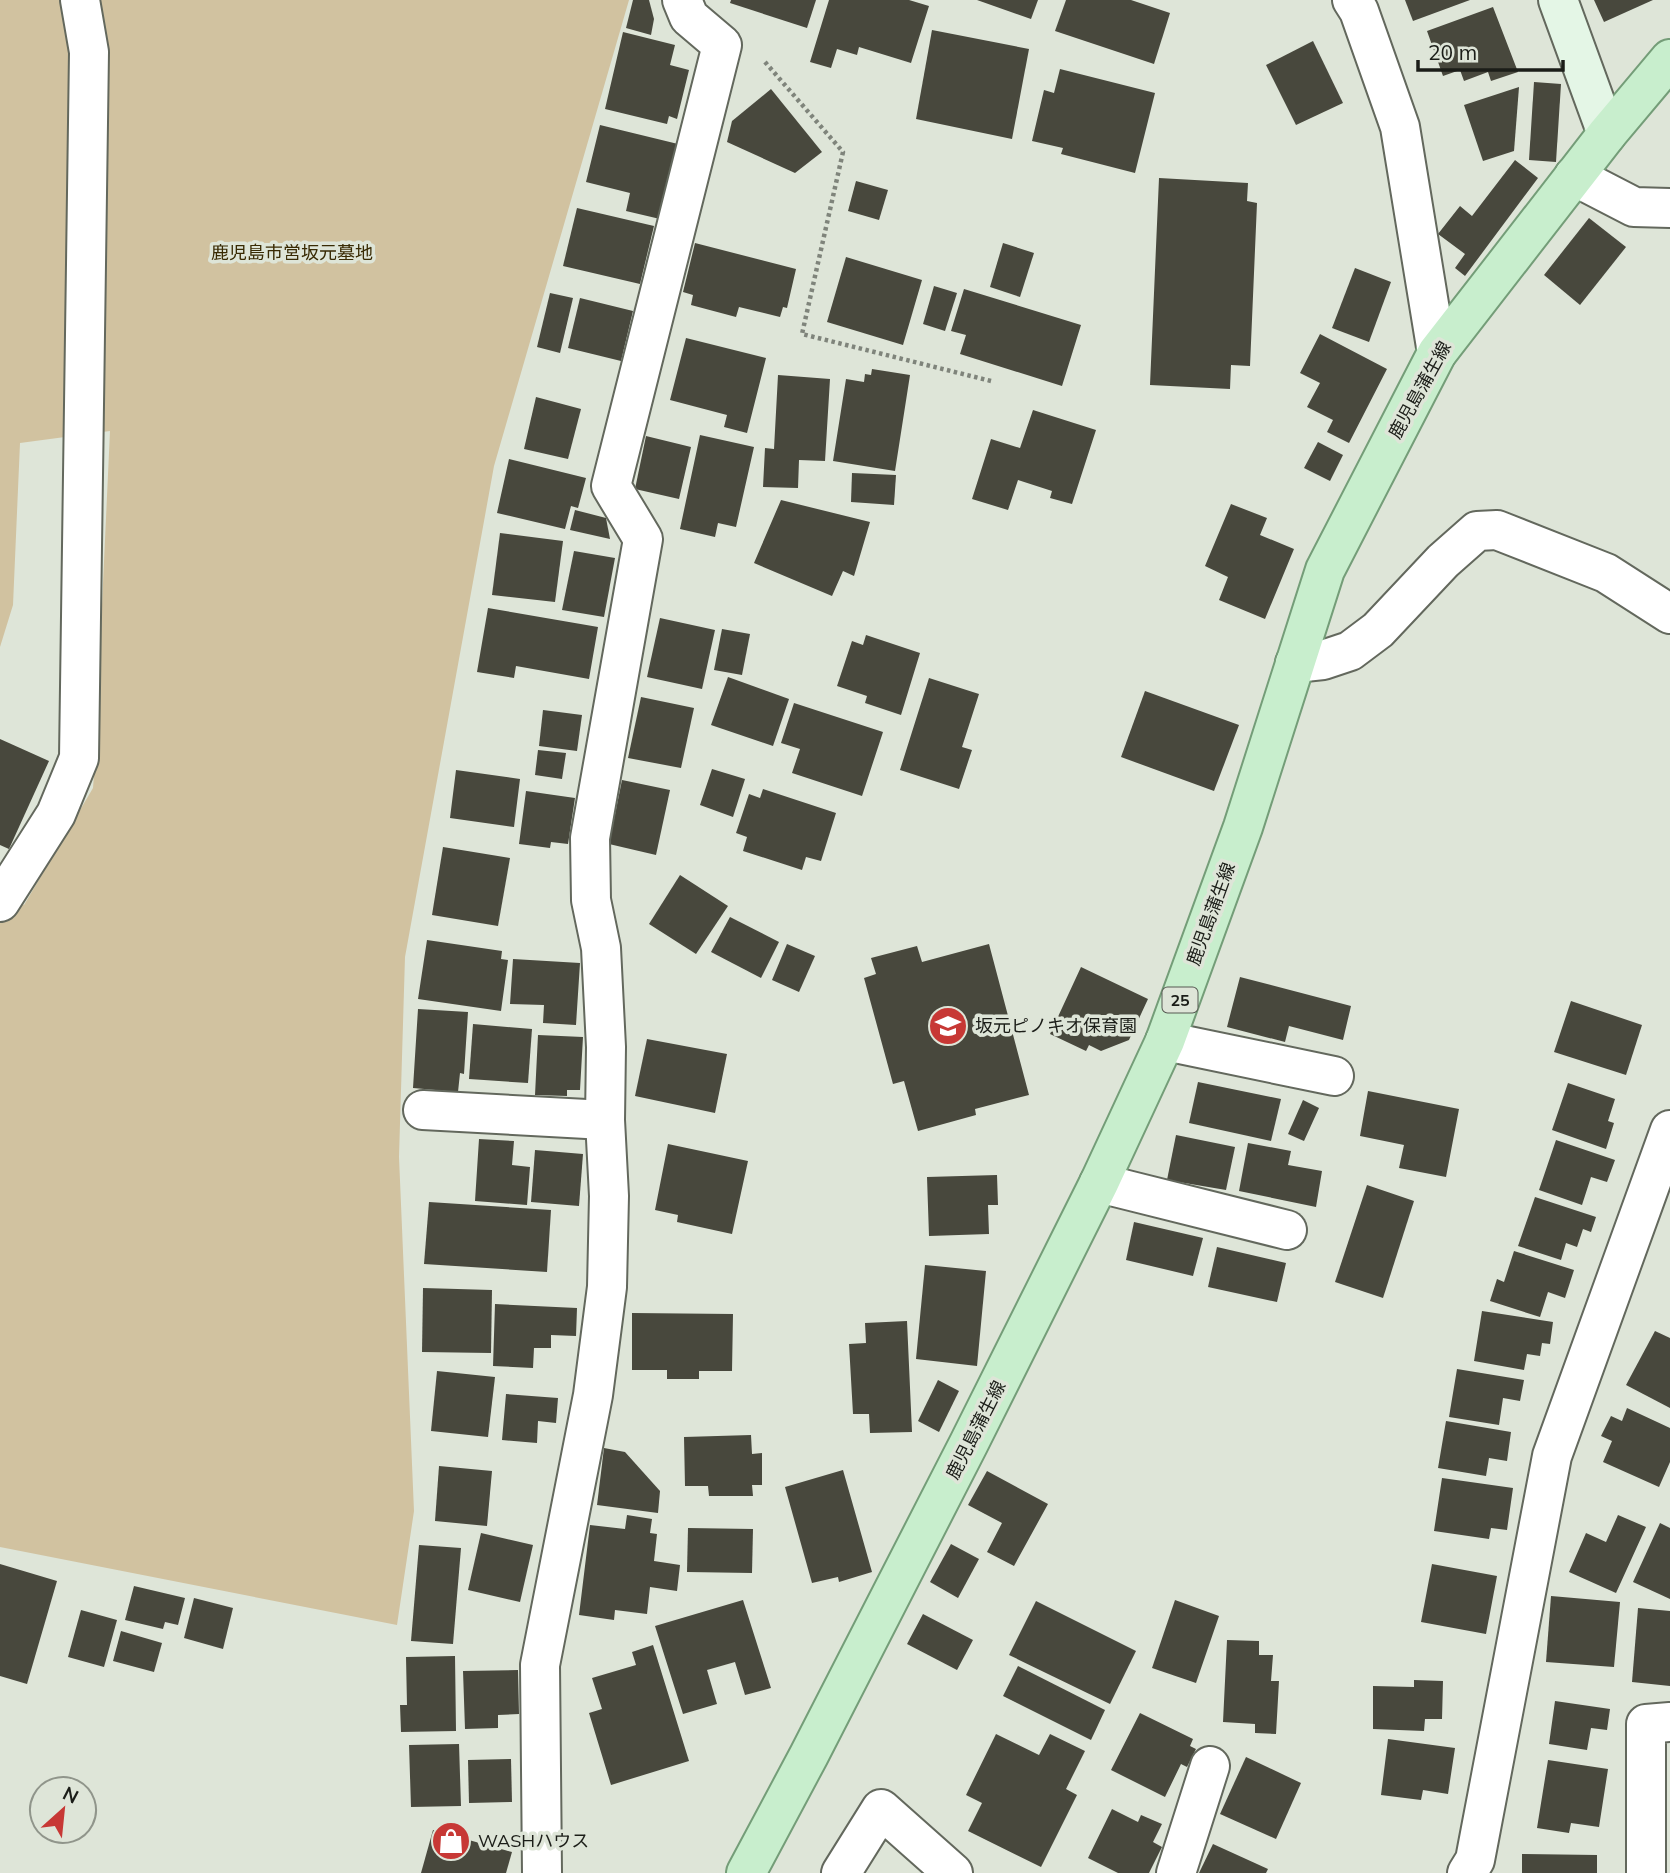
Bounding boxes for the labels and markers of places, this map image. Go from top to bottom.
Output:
school or university icon: 坂元ピノキオ保育園 [927,1005,969,1047]
place label: 坂元ピノキオ保育園 [975,1014,1137,1037]
shop icon: WASHハウス [430,1820,472,1862]
place label: WASHハウス [478,1829,589,1852]

